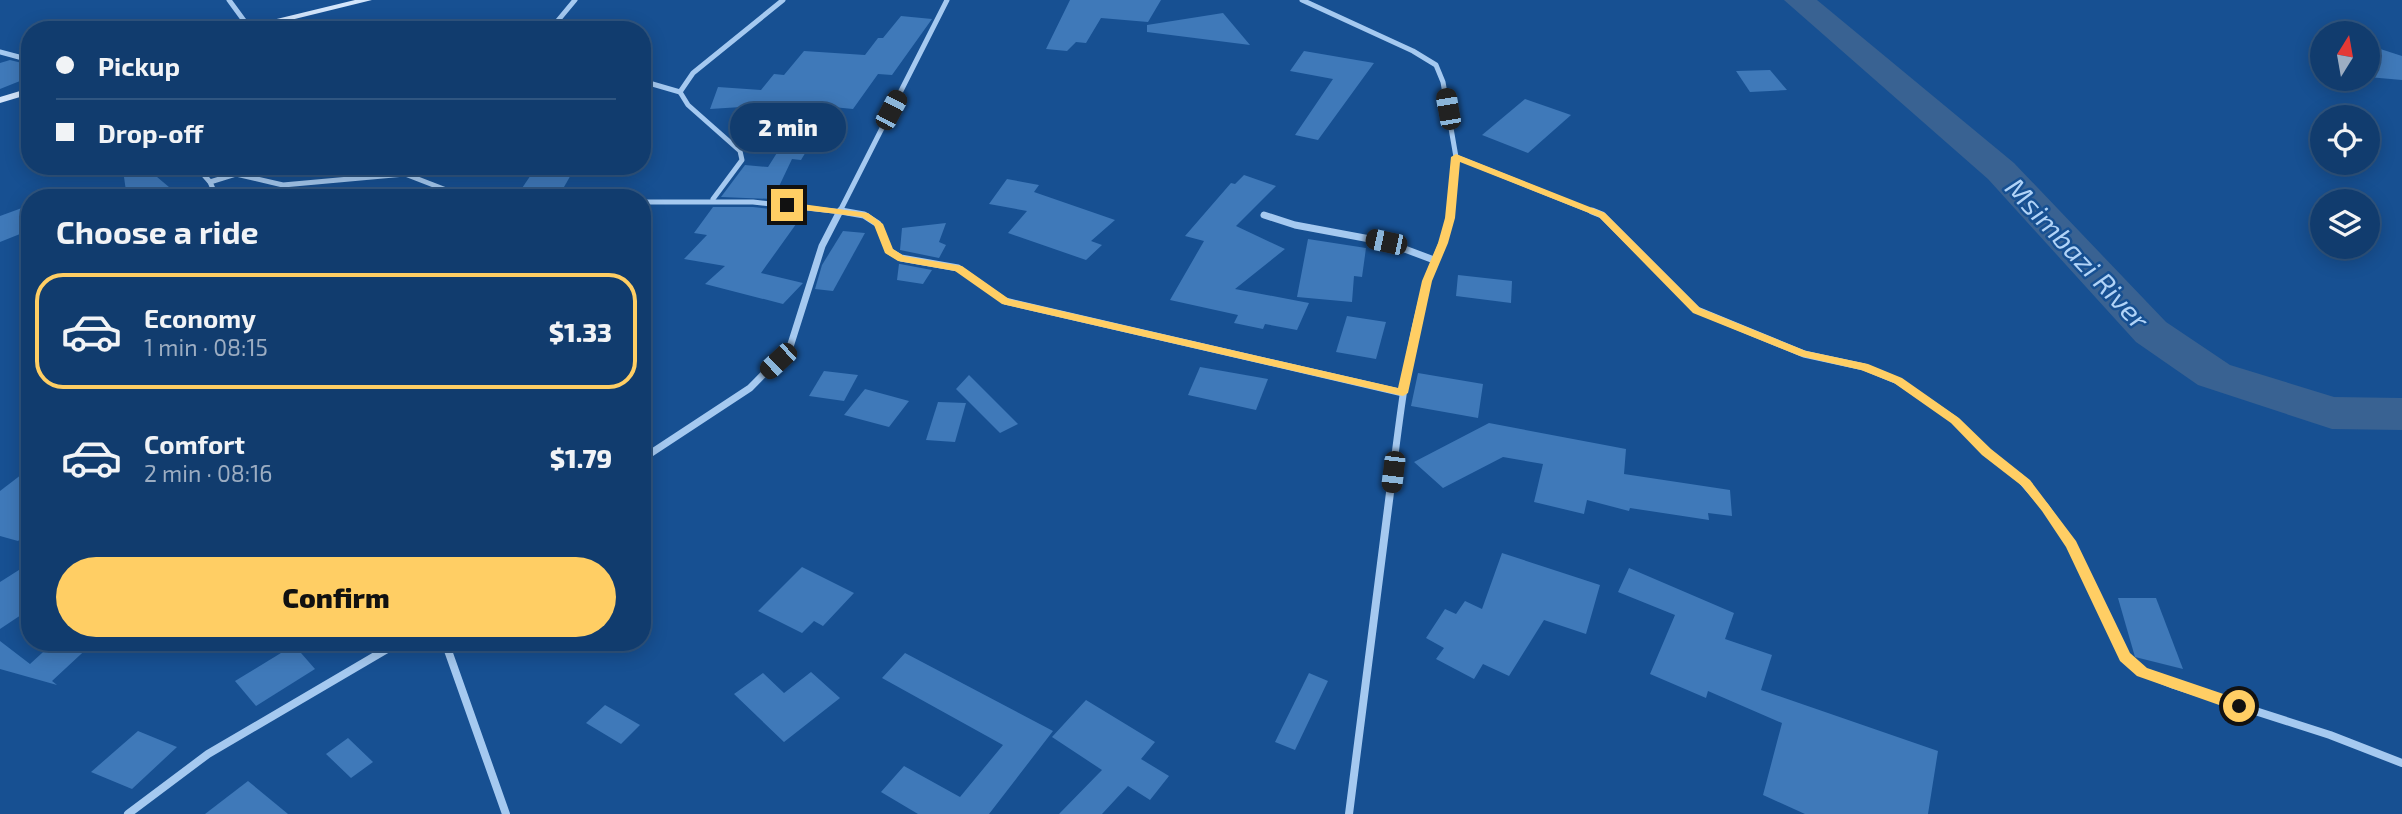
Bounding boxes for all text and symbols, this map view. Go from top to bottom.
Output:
north arrow [2310,21,2380,91]
map controls [2310,21,2380,259]
text: Pickup [98,50,180,81]
car [1435,86,1462,132]
car [872,87,911,133]
callout: 2 min [729,104,845,152]
button: locate [2310,105,2380,175]
text: 2 min [758,113,818,141]
text: Drop-off [98,117,203,148]
water label: Msimbazi River [1999,170,2157,336]
route end [771,189,803,221]
button: layers [2310,189,2380,259]
text: Choose a ride [56,212,259,250]
car [1364,227,1409,257]
icon: car [60,300,123,363]
text: Economy [144,302,256,333]
text: $1.33 [549,316,612,347]
text: 1 min · 08:15 [144,333,268,361]
car [756,339,801,383]
icon: car [60,426,123,489]
text: Comfort [144,428,245,459]
text: $1.79 [550,442,612,473]
car [1381,450,1406,494]
text: 2 min · 08:16 [144,459,273,487]
button: Confirm [56,557,616,637]
route start [2223,690,2255,722]

